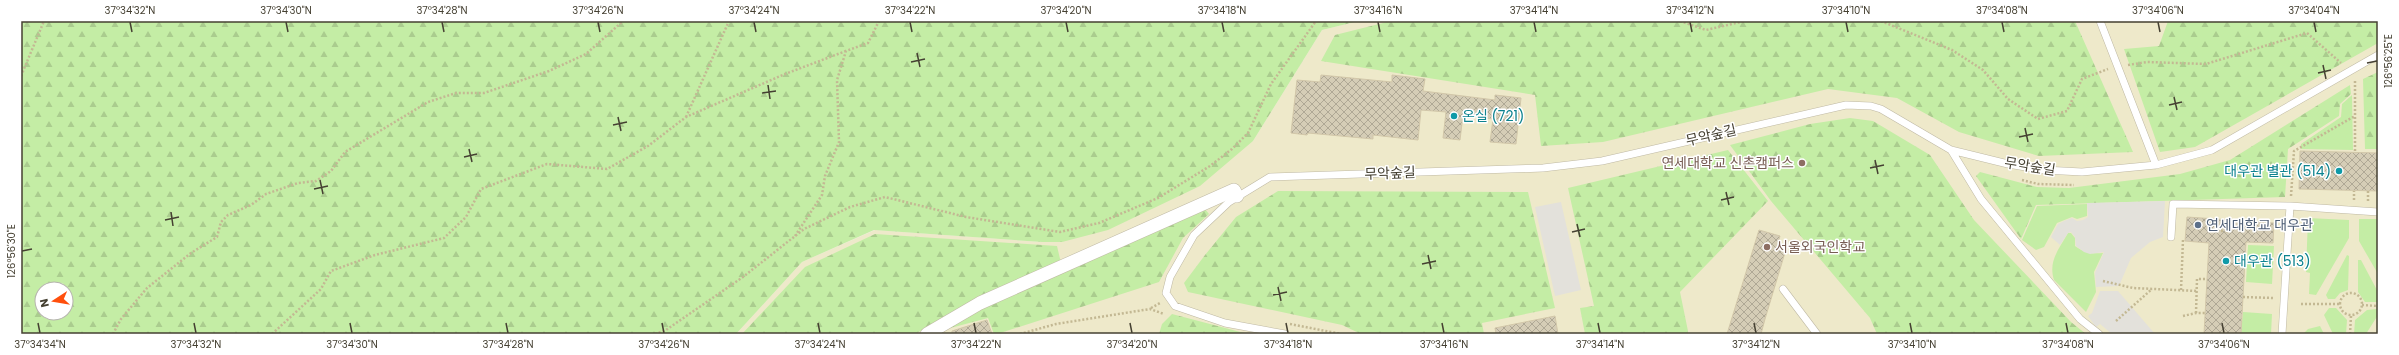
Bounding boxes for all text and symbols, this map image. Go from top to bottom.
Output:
text: 37°34'32"N [105,3,155,18]
text: 37°34'30"N [260,3,312,18]
text: 37°34'28"N [416,3,468,18]
text: 37°34'26"N [572,3,624,18]
text: 37°34'24"N [728,3,780,18]
text: 37°34'22"N [885,3,935,18]
text: 37°34'20"N [1040,3,1092,18]
text: 37°34'18"N [1198,3,1246,18]
text: 37°34'16"N [1354,3,1402,18]
text: 37°34'14"N [1510,3,1558,18]
text: 37°34'12"N [1666,3,1714,18]
text: 37°34'10"N [1822,3,1870,18]
text: 37°34'08"N [1976,3,2028,18]
text: 37°34'06"N [2132,3,2184,18]
text: 37°34'04"N [2288,3,2340,18]
text: 126°56'25"E [2381,34,2396,88]
place label: 온실 (721) [1462,106,1524,126]
marker: 온실 (721) [1449,111,1459,121]
street label: 무악숲길 [1684,119,1738,151]
street label: 무악숲길 [2003,152,2057,180]
place label: 연세대학교 신촌캠퍼스 [1661,153,1794,173]
marker: 연세대학교 신촌캠퍼스 [1797,158,1807,168]
place label: 대우관 별관 (514) [2224,161,2331,181]
street label: 무악숲길 [1364,162,1416,184]
marker: 대우관 별관 (514) [2334,166,2344,176]
place label: 연세대학교 대우관 [2206,215,2313,235]
marker: 연세대학교 대우관 [2193,220,2203,230]
text: 126°56'30"E [4,224,19,278]
place label: 서울외국인학교 [1775,237,1865,257]
marker: 서울외국인학교 [1762,242,1772,252]
place label: 대우관 (513) [2234,251,2311,271]
marker: 대우관 (513) [2221,256,2231,266]
north arrow [34,281,74,321]
text: N [36,297,53,309]
text: 37°34'34"N [14,337,66,352]
text: 37°34'32"N [171,337,221,352]
text: 37°34'30"N [326,337,378,352]
text: 37°34'28"N [482,337,534,352]
text: 37°34'26"N [638,337,690,352]
text: 37°34'24"N [794,337,846,352]
text: 37°34'22"N [951,337,1001,352]
text: 37°34'20"N [1106,337,1158,352]
text: 37°34'18"N [1264,337,1312,352]
text: 37°34'16"N [1420,337,1468,352]
text: 37°34'14"N [1576,337,1624,352]
text: 37°34'12"N [1732,337,1780,352]
text: 37°34'10"N [1888,337,1936,352]
text: 37°34'08"N [2042,337,2094,352]
text: 37°34'06"N [2198,337,2250,352]

